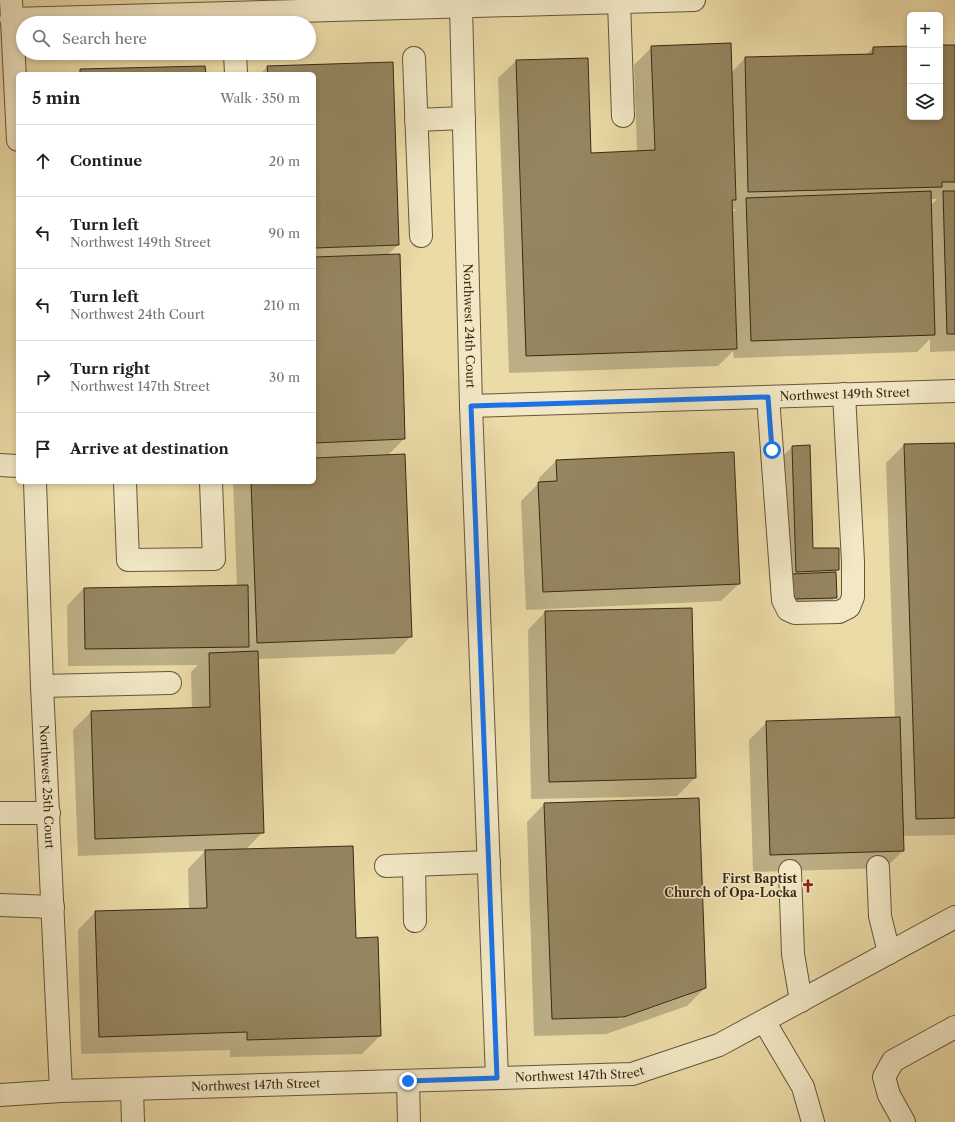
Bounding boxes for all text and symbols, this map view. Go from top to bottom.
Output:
map controls [907,12,943,120]
button: + [907,12,943,48]
search box [16,16,316,60]
icon: search [30,27,52,49]
text: Search here [62,29,147,48]
button: − [907,48,943,84]
button: layers [907,84,943,120]
text: 5 min [32,88,80,108]
text: Walk · 350 m [220,90,300,106]
icon: ahead [32,150,54,172]
text: Continue [70,151,142,170]
text: 20 m [269,153,300,169]
text: Turn left [70,215,139,234]
icon: left [32,222,54,244]
text: 90 m [269,225,300,241]
text: Northwest 149th Street [70,234,211,250]
street label: Northwest 24th Court [460,263,479,389]
text: Turn left [70,287,139,306]
icon: left [32,294,54,316]
text: 210 m [263,297,300,313]
text: Northwest 24th Court [70,306,205,322]
text: Turn right [70,359,150,378]
icon: right [32,366,54,388]
text: 30 m [269,369,300,385]
text: Northwest 147th Street [70,378,210,394]
street label: Northwest 149th Street [779,384,911,403]
icon: arrive [32,438,54,460]
text: Arrive at destination [70,439,229,458]
route start [763,441,781,459]
street label: Northwest 25th Court [37,724,58,850]
place label: First Baptist Church of Opa-Locka [664,871,798,900]
church icon: First Baptist Church of Opa-Locka [800,878,816,894]
street label: Northwest 147th Street [515,1062,647,1084]
route end [399,1072,417,1090]
street label: Northwest 147th Street [191,1075,321,1094]

